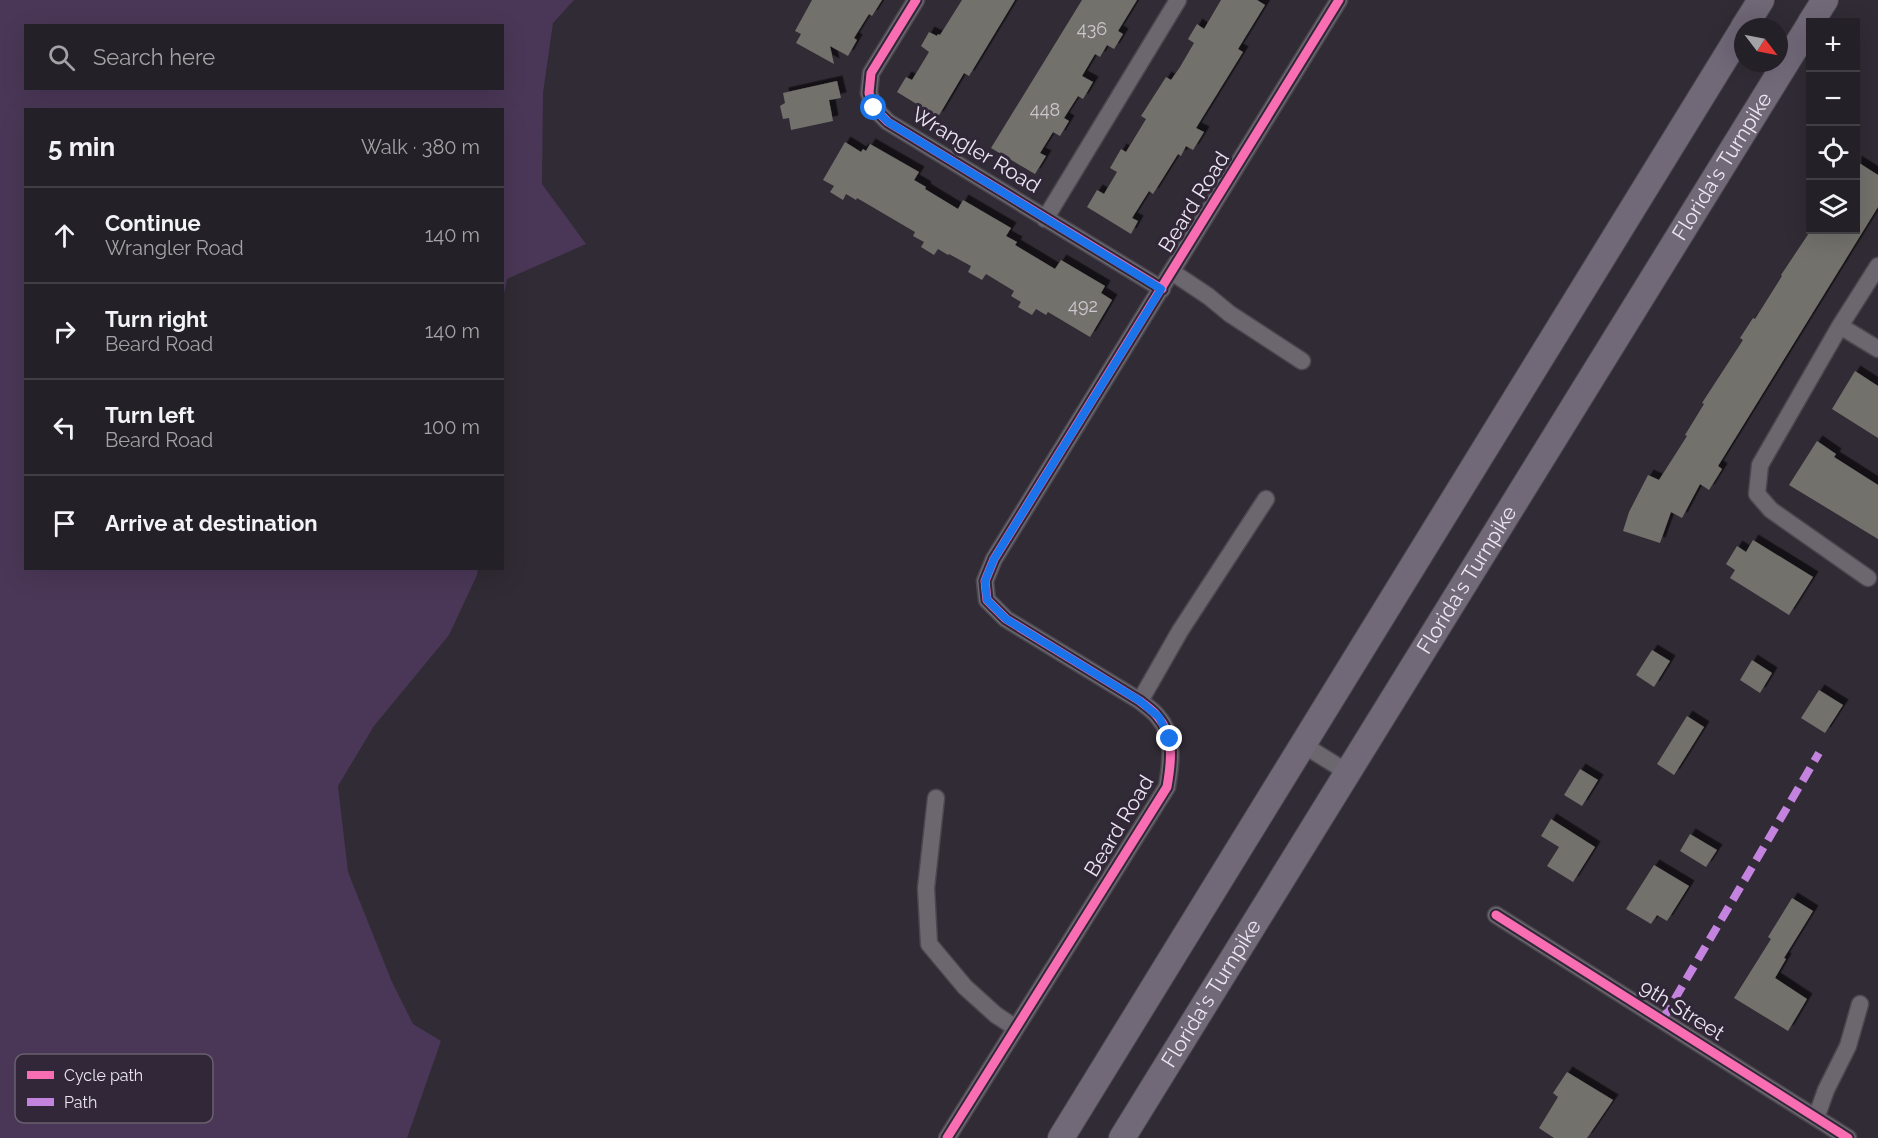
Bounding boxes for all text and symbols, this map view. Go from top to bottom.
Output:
house number: 436 [1077,18,1107,39]
north arrow [1734,18,1788,72]
map controls [1806,18,1860,234]
button: + [1806,18,1860,72]
search box [24,24,504,90]
icon: search [45,41,78,74]
text: Search here [93,44,215,70]
button: − [1806,72,1860,126]
street label: Florida's Turnpike [1667,88,1777,245]
route start [860,94,886,120]
house number: 448 [1030,99,1060,120]
street label: Wrangler Road [907,101,1045,198]
button: locate [1806,126,1860,180]
text: 5 min [48,132,115,162]
text: Walk · 380 m [361,135,480,159]
street label: Beard Road [1153,147,1234,257]
button: layers [1806,180,1860,234]
text: Continue [105,210,201,236]
icon: ahead [48,219,81,252]
text: 140 m [425,223,480,247]
text: Wrangler Road [105,236,244,260]
house number: 492 [1068,295,1098,316]
text: Turn right [105,306,208,332]
icon: right [48,315,81,348]
text: 140 m [425,319,480,343]
text: Beard Road [105,332,213,356]
text: Turn left [105,402,195,428]
icon: left [48,411,81,444]
text: 100 m [423,415,480,439]
text: Beard Road [105,428,213,452]
street label: Florida's Turnpike [1411,501,1521,658]
icon: arrive [48,507,81,540]
text: Arrive at destination [105,510,318,536]
route end [1156,725,1182,751]
street label: Beard Road [1079,771,1159,881]
street label: Florida's Turnpike [1156,915,1266,1072]
street label: 9th Street [1635,974,1729,1045]
legend [15,1054,213,1123]
text: Cycle path [64,1066,143,1085]
text: Path [64,1093,97,1112]

